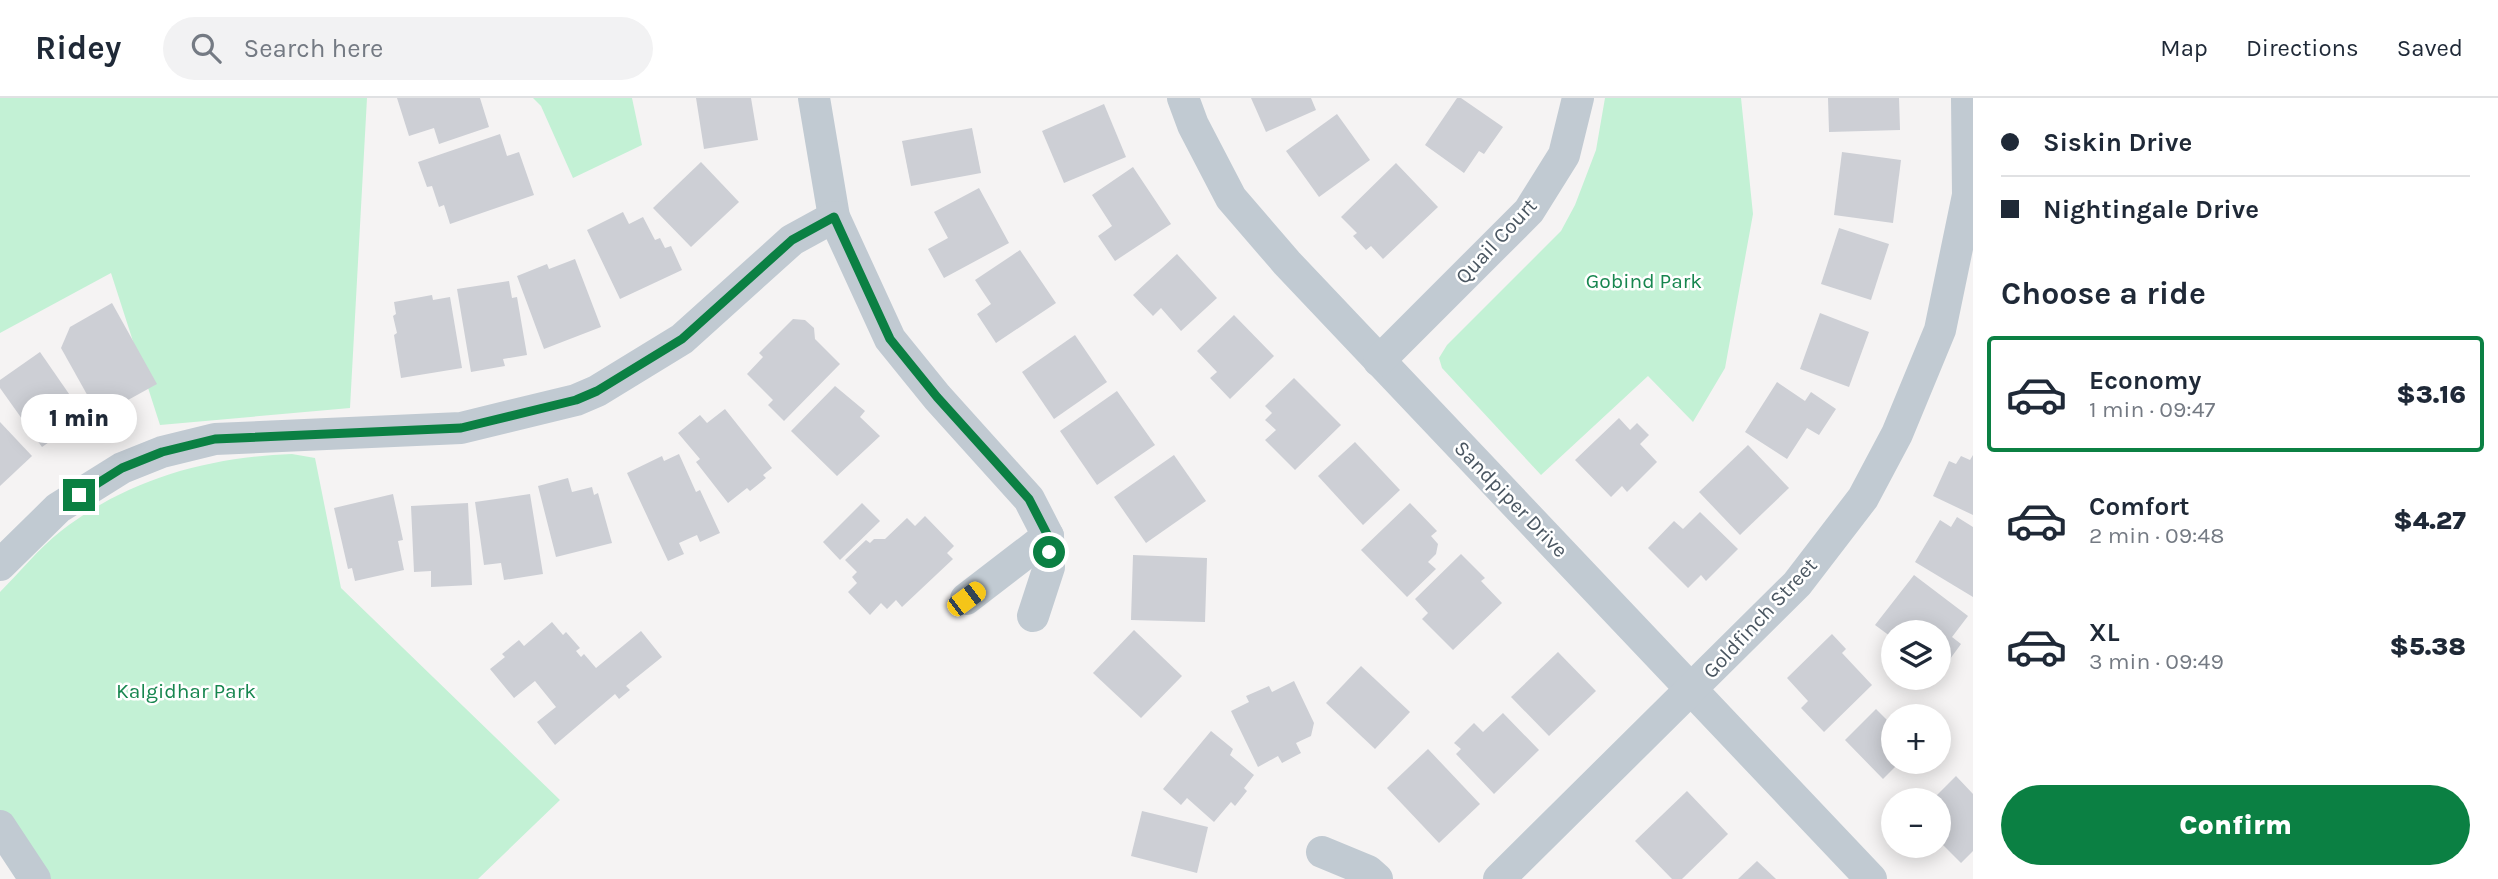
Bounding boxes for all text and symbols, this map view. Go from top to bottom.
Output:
search box [163,17,653,80]
text: Ridey [35,29,121,67]
icon: search [187,29,225,67]
text: Search here [243,33,383,64]
text: Map [2160,34,2208,62]
text: Directions [2246,34,2359,62]
text: Saved [2397,34,2463,62]
text: Siskin Drive [2043,127,2192,158]
street label: Quail Court [1451,193,1542,289]
text: Nightingale Drive [2043,194,2259,225]
park label: Gobind Park [1586,269,1702,293]
text: Choose a ride [2001,275,2206,312]
icon: car [2005,363,2068,426]
text: Economy [2089,365,2201,396]
text: $3.16 [2396,379,2466,410]
callout: 1 min [21,394,137,442]
text: 1 min · 09:47 [2089,396,2215,423]
text: 1 min [49,405,109,432]
street label: Sandpiper Drive [1449,436,1573,562]
route end [63,479,95,511]
icon: car [2005,489,2068,552]
text: Comfort [2089,491,2190,522]
text: $4.27 [2393,505,2466,536]
text: 2 min · 09:48 [2089,522,2224,549]
route start [1033,536,1065,568]
street label: Goldfinch Street [1698,553,1822,683]
car [943,578,990,620]
icon: car [2005,615,2068,678]
text: XL [2089,617,2120,648]
map controls [1881,620,1951,858]
button: layers [1881,620,1951,690]
text: $5.38 [2390,631,2466,662]
text: 3 min · 09:49 [2089,648,2224,675]
park label: Kalgidhar Park [116,679,256,703]
button: + [1881,704,1951,774]
button: Confirm [2001,785,2470,865]
button: − [1881,788,1951,858]

